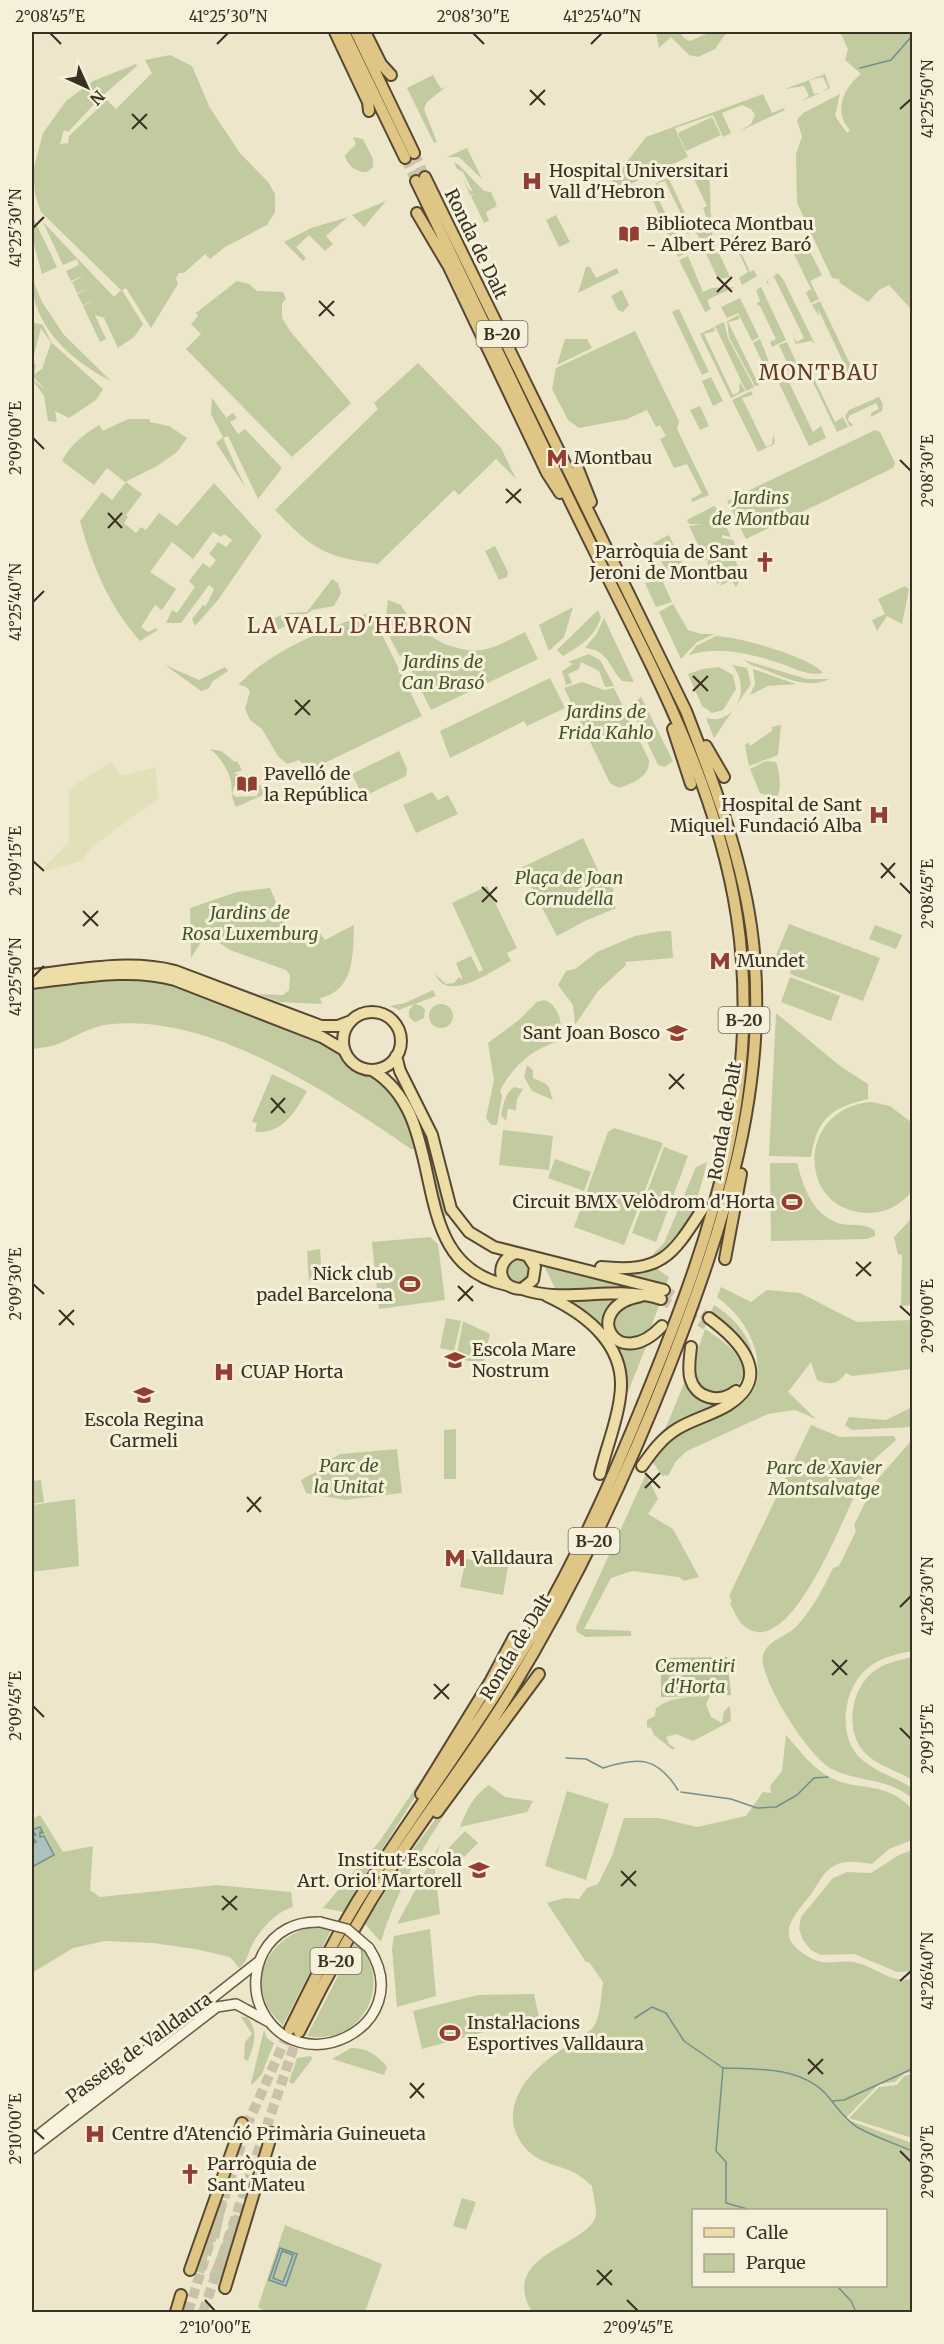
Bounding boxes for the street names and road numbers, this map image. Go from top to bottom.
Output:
street label: Ronda de Dalt [440,185,513,303]
road number: B-20 [476,321,528,347]
road number: B-20 [718,1007,770,1033]
street label: Ronda de Dalt [703,1060,746,1182]
road number: B-20 [568,1528,620,1554]
street label: Ronda de Dalt [475,1589,556,1704]
road number: B-20 [310,1948,362,1974]
street label: Passeig de Valldaura [61,1987,216,2108]

